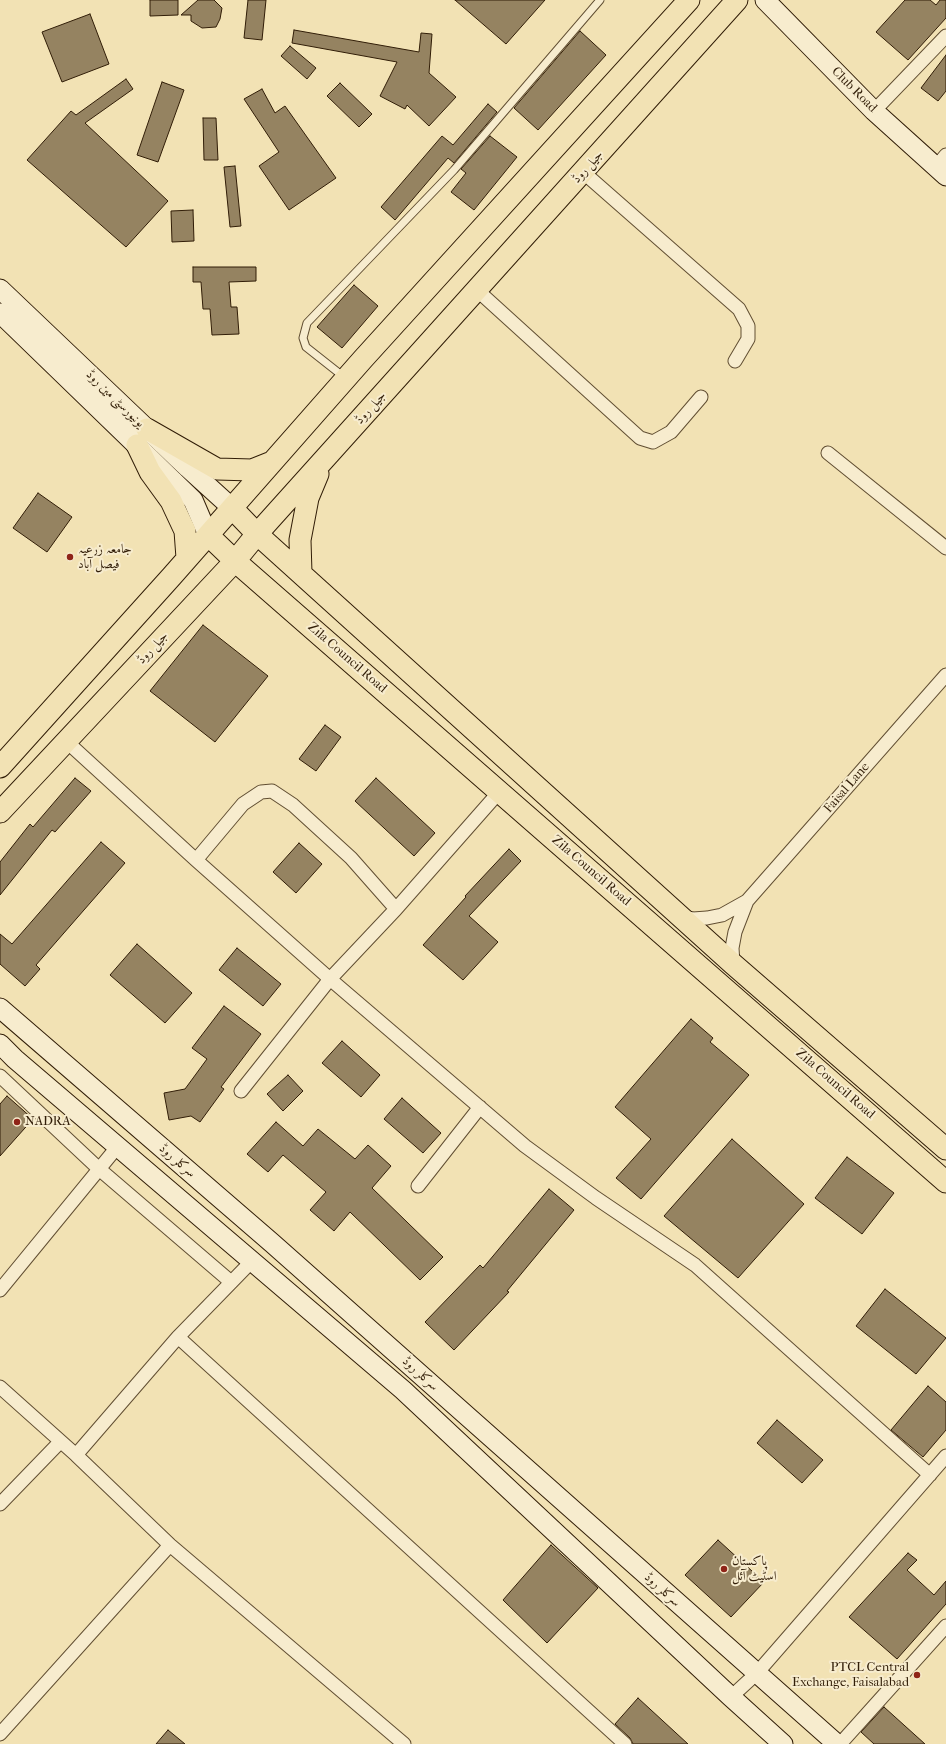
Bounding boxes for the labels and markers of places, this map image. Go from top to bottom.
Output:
place label: جامعہ زرعیہ فیصل آباد [78,542,132,573]
marker: جامعہ زرعیہ فیصل آباد [65,552,75,562]
place label: NADRA [25,1114,71,1130]
marker: NADRA [12,1117,22,1127]
place label: پاکستان اسٹیٹ آئل [732,1554,776,1585]
marker: پاکستان اسٹیٹ آئل [719,1564,729,1574]
place label: PTCL Central Exchange, Faisalabad [792,1660,909,1691]
marker: PTCL Central Exchange, Faisalabad [912,1670,922,1680]

